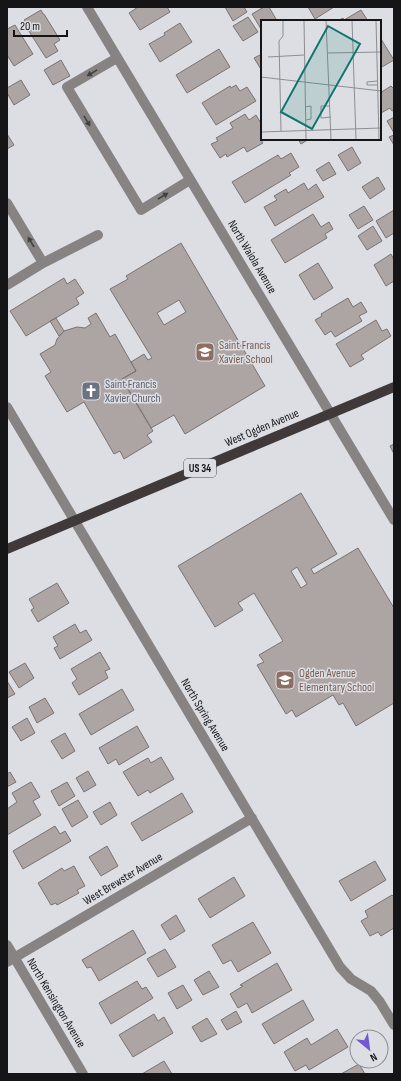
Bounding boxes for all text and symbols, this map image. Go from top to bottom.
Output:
scale bar [14,12,67,38]
text: 20 m [20,19,40,34]
inset map [261,20,381,140]
one-way arrow [86,69,98,76]
one-way arrow [84,115,91,127]
one-way arrow [157,193,169,200]
street label: North Waiola Avenue [224,218,280,296]
one-way arrow [27,236,34,248]
place label: Saint Francis Xavier School [218,338,273,367]
school or university icon: Saint Francis Xavier School [194,341,216,363]
place label: Saint Francis Xavier Church [104,377,161,406]
church icon: Saint Francis Xavier Church [80,380,102,402]
street label: West Ogden Avenue [223,406,302,450]
road number: US 34 [184,459,216,477]
place label: Ogden Avenue Elementary School [299,666,374,695]
school or university icon: Ogden Avenue Elementary School [274,669,296,691]
street label: North Spring Avenue [177,676,233,754]
street label: West Brewster Avenue [81,849,166,909]
street label: North Kensington Avenue [23,955,89,1051]
north arrow [349,1029,389,1069]
text: N [368,1050,379,1064]

